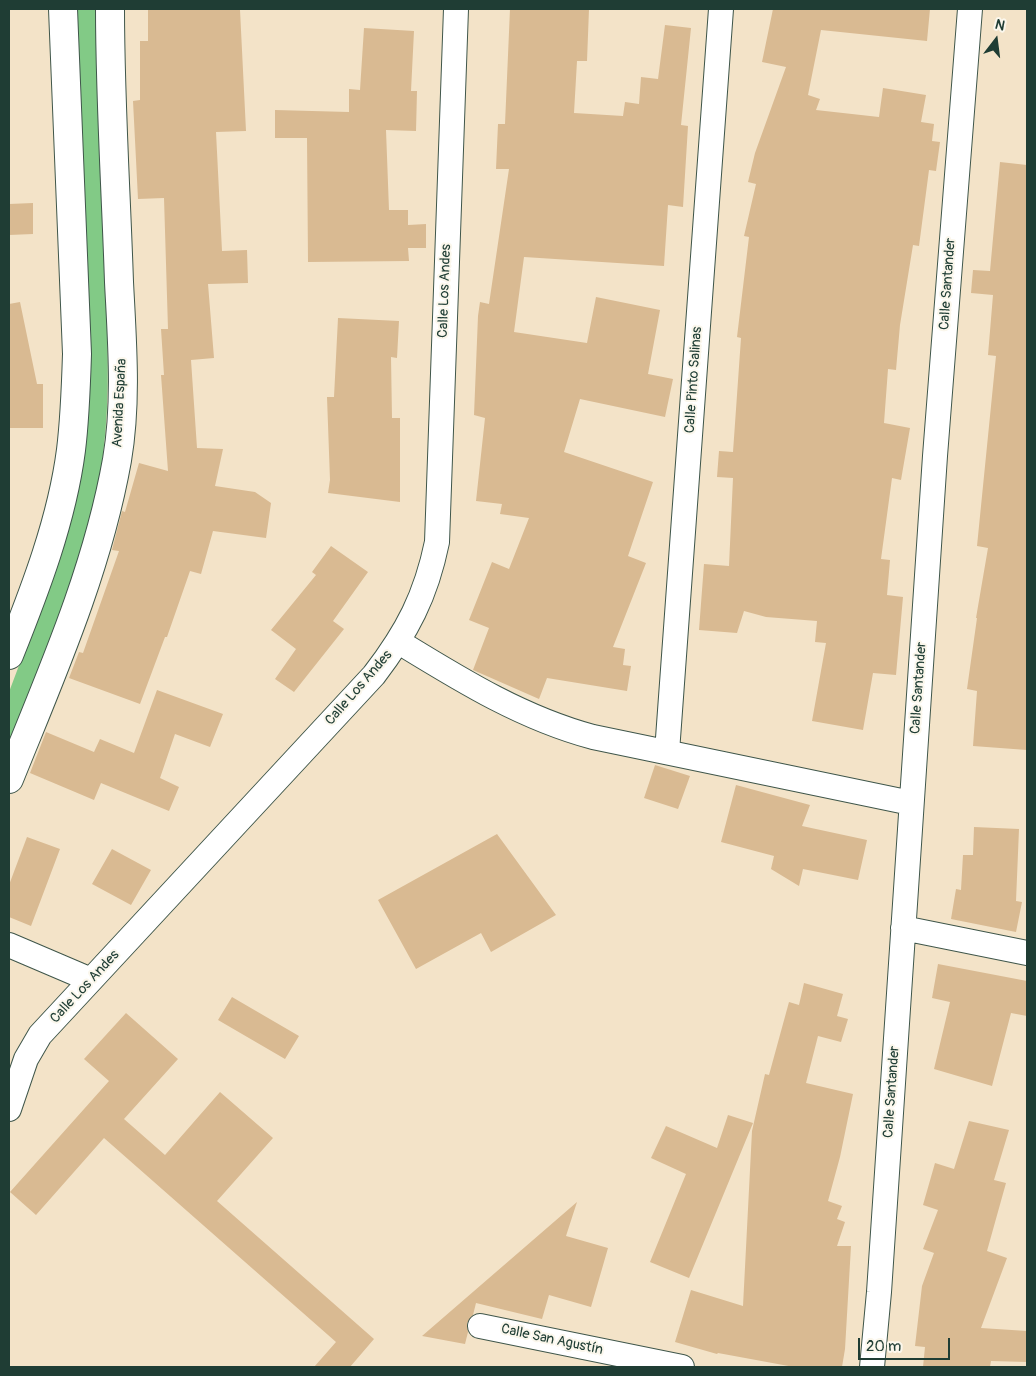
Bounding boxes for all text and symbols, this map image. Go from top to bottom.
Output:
north arrow [971,15,1021,65]
text: N [993,16,1007,34]
street label: Calle Santander [936,237,960,331]
street label: Calle Los Andes [435,244,455,338]
street label: Calle Pinto Salinas [682,326,706,434]
street label: Avenida España [109,358,131,448]
street label: Calle Santander [907,641,931,735]
street label: Calle Los Andes [322,647,396,729]
street label: Calle Los Andes [47,947,123,1027]
street label: Calle Santander [880,1045,904,1139]
street label: Calle San Agustín [499,1321,605,1359]
scale bar [861,1328,954,1360]
text: 20 m [866,1337,901,1356]

